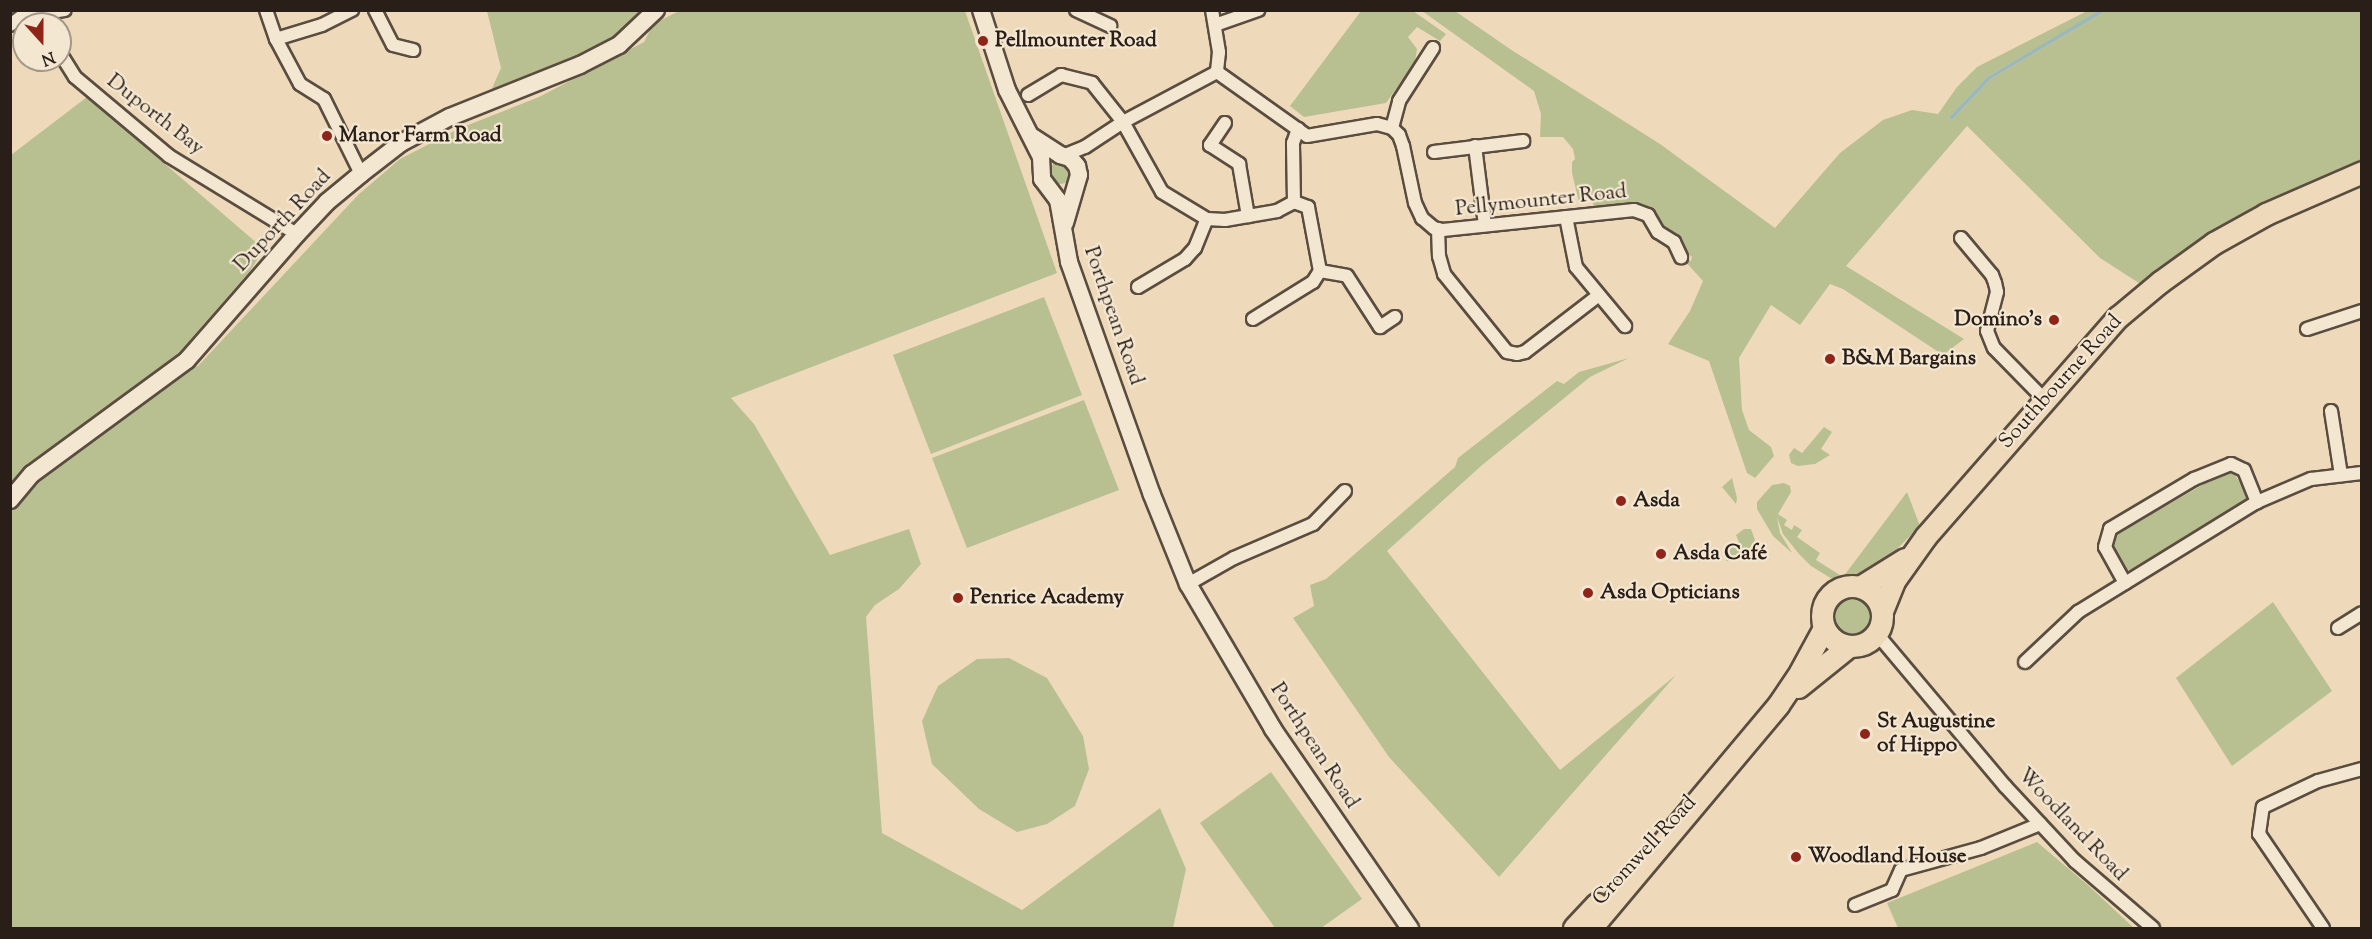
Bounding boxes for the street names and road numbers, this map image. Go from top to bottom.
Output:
street label: Duporth Bay [101,69,209,161]
street label: Duporth Road [229,165,337,277]
street label: Pellymounter Road [1454,179,1628,223]
street label: Porthpean Road [1078,243,1148,389]
street label: Southbourne Road [1994,310,2128,454]
street label: Porthpean Road [1264,678,1364,814]
street label: Woodland Road [2012,763,2132,887]
street label: Cromwell Road [1588,791,1702,911]

